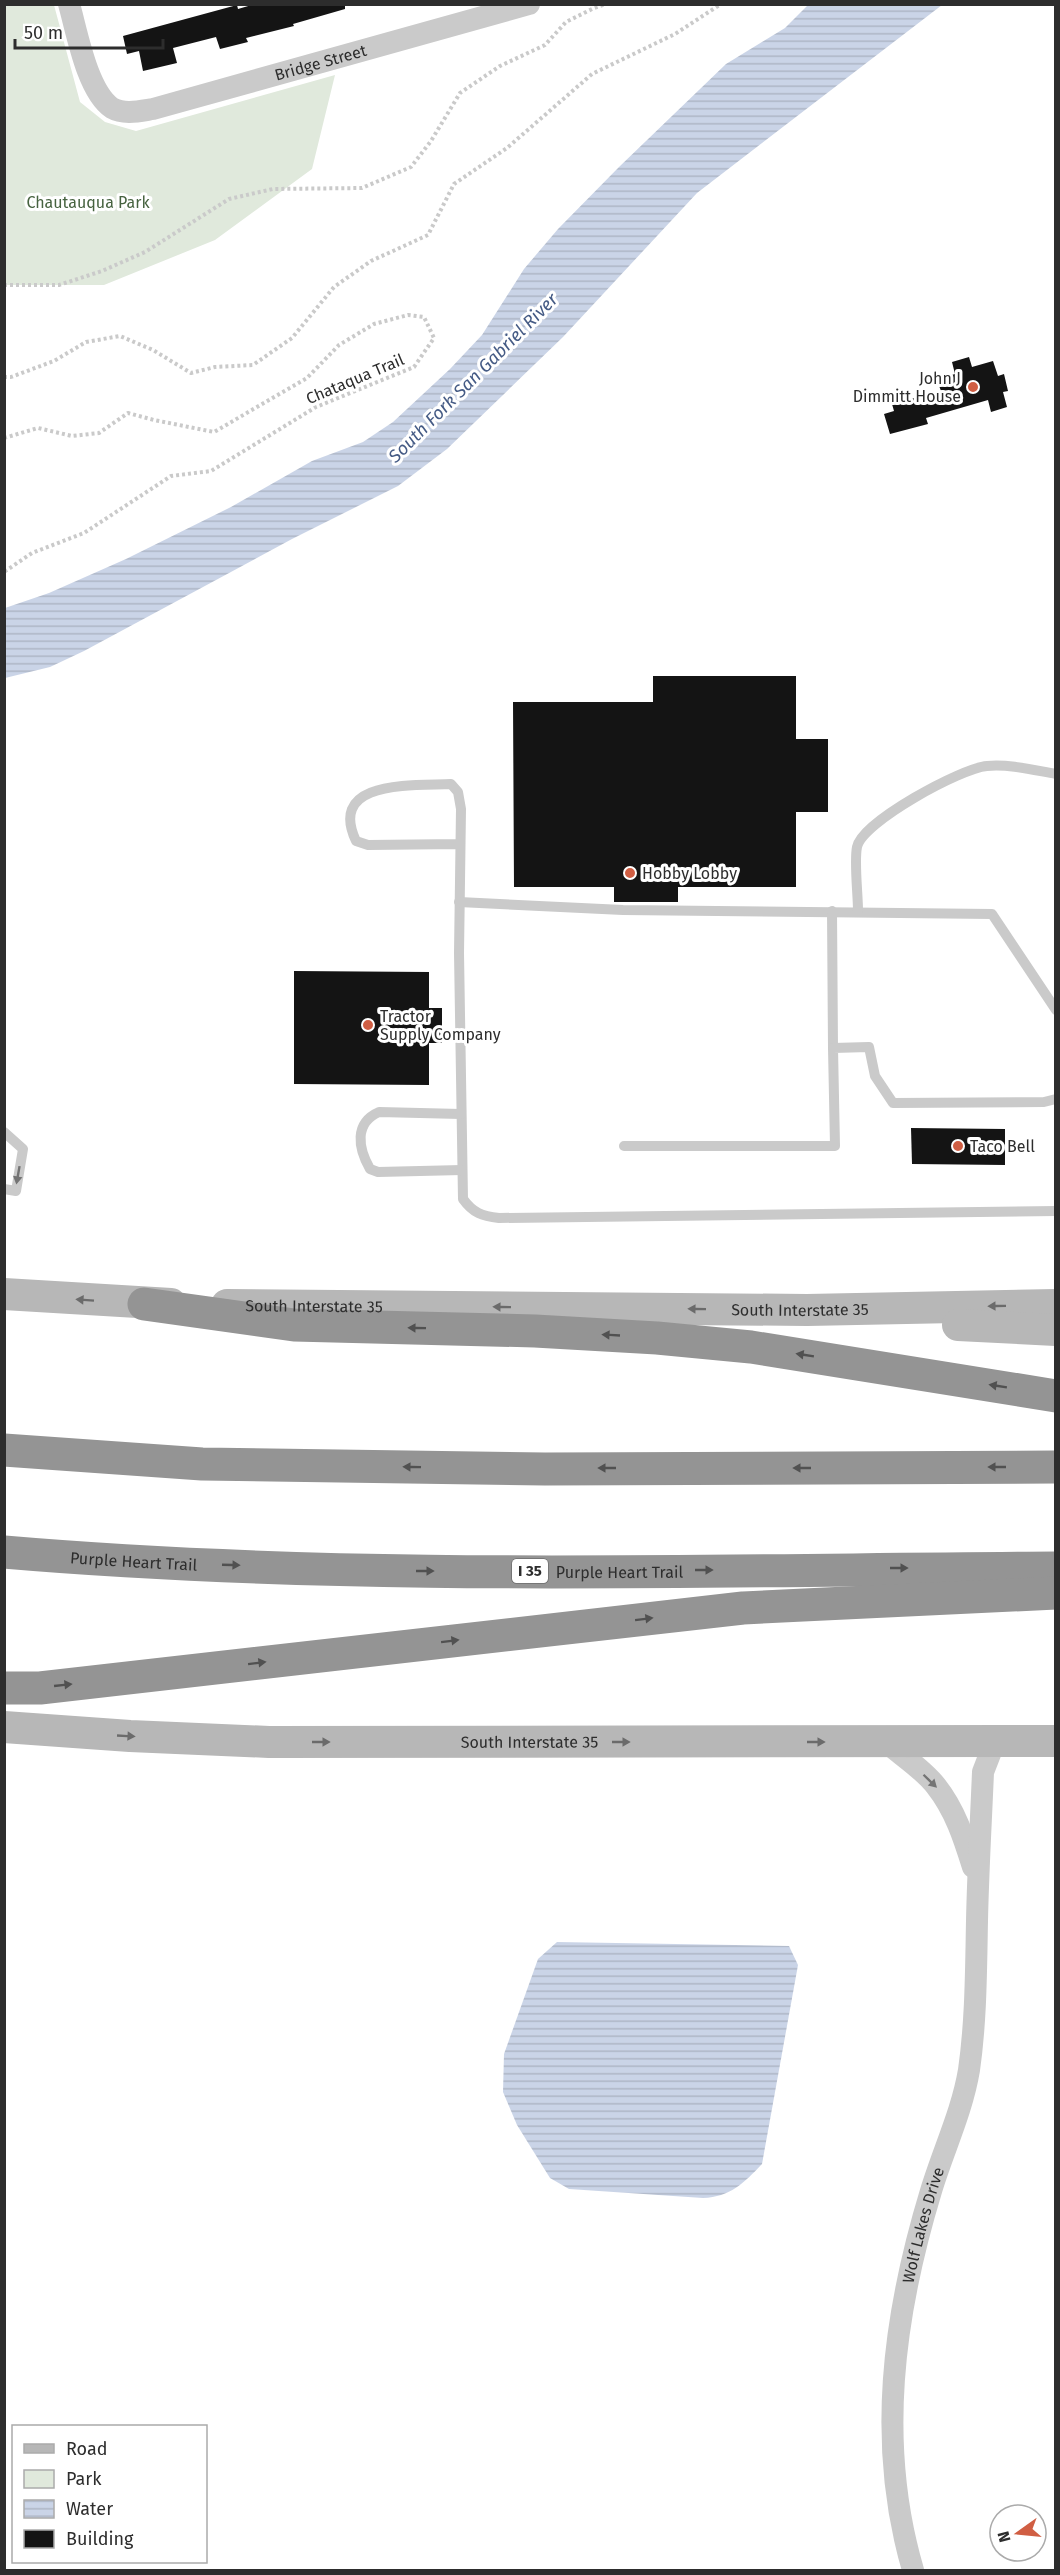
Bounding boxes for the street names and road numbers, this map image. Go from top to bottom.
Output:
street label: Bridge Street [272,40,369,84]
street label: Chataqua Trail [303,350,407,408]
street label: South Interstate 35 [245,1296,383,1316]
street label: South Interstate 35 [731,1299,869,1320]
street label: Purple Heart Trail [70,1548,198,1574]
road number: I 35 [512,1559,548,1583]
street label: Purple Heart Trail [556,1562,683,1582]
street label: South Interstate 35 [461,1732,598,1751]
street label: Wolf Lakes Drive [898,2164,948,2285]

